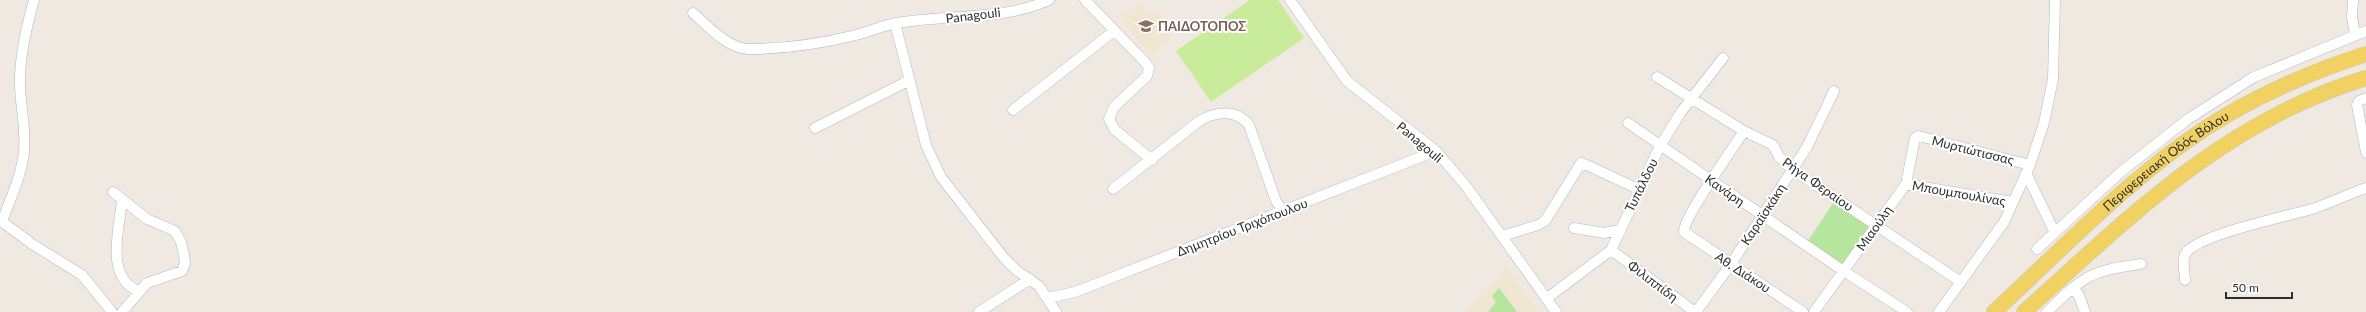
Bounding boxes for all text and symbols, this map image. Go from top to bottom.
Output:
street label: Panagouli [945,4,1001,26]
school or university icon: ΠΑΙΔΟΤΟΠΟΣ [1137,17,1155,35]
place label: ΠΑΙΔΟΤΟΠΟΣ [1158,18,1246,34]
street label: Περιφερειακή Οδός Βόλου [2099,108,2232,214]
street label: Panagouli [1394,118,1446,166]
street label: Μυρτιώτισσας [1930,132,2016,168]
street label: Ρήγα Φεραίου [1780,154,1856,214]
street label: Τυπάλδου [1621,156,1661,214]
street label: Κανάρη [1702,171,1748,209]
street label: Μπουμπουλίνας [1911,177,2007,209]
street label: Καραϊσκάκη [1737,180,1789,248]
street label: Δημητρίου Τριχόπουλου [1174,195,1310,259]
street label: Μιαούλη [1853,202,1895,254]
street label: Αθ. Διάκου [1712,248,1774,296]
street label: Φιλιππίδη [1625,257,1681,305]
scale bar [2226,274,2292,300]
text: 50 m [2232,280,2259,295]

